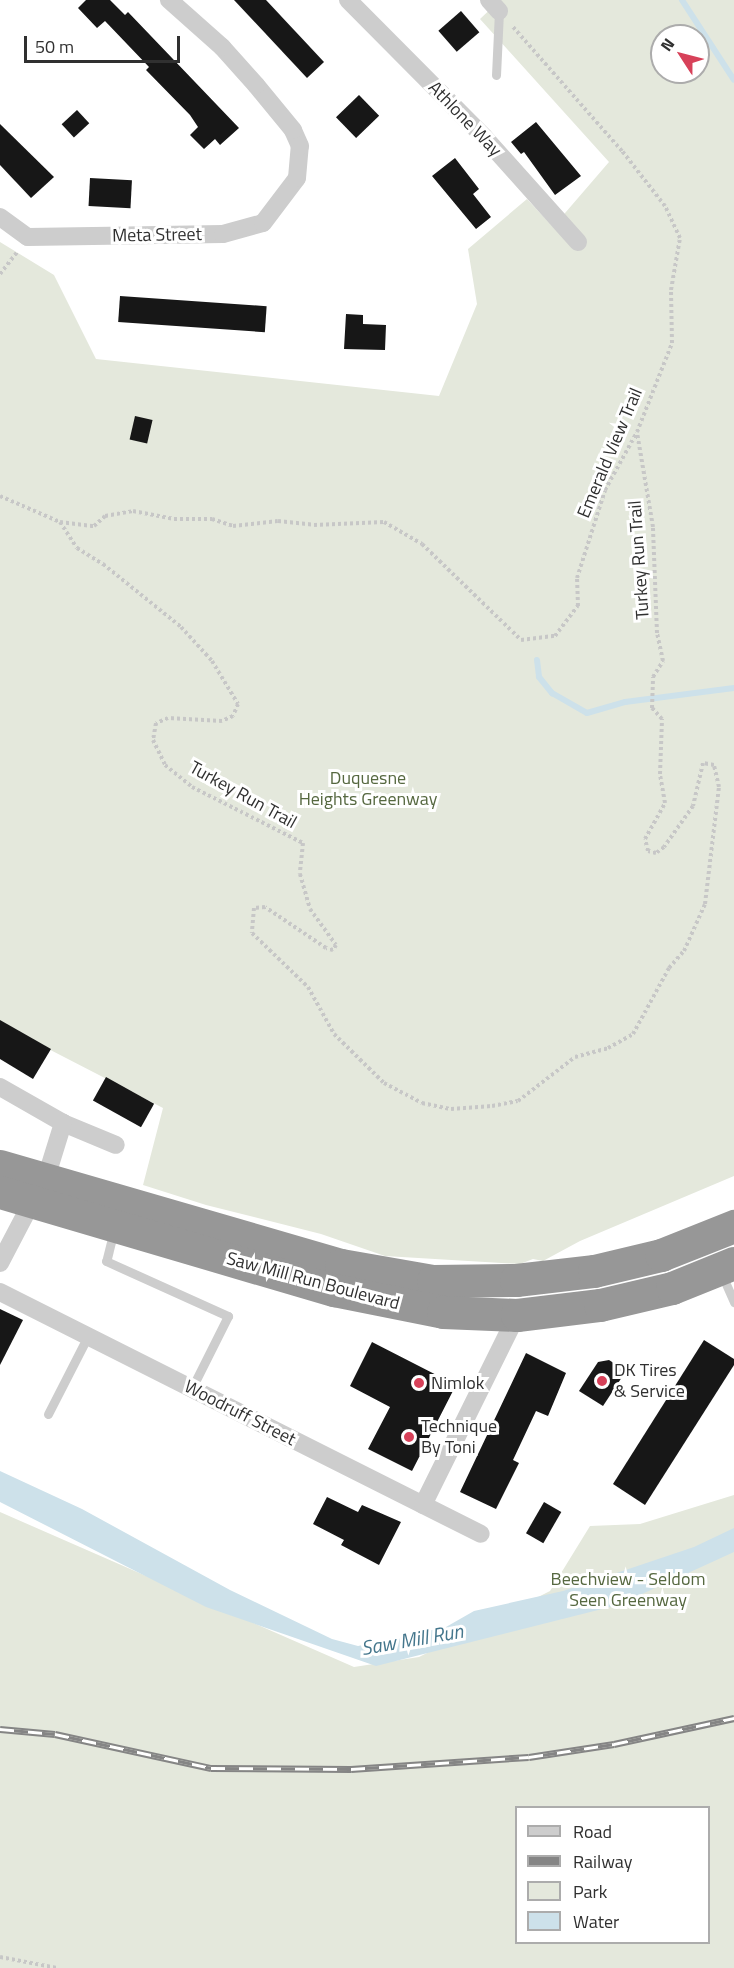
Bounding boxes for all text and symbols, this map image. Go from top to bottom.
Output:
scale bar [27,24,183,62]
north arrow [650,24,710,84]
text: 50 m [35,33,74,60]
text: N [654,33,680,56]
street label: Athlone Way [424,77,506,161]
street label: Meta Street [112,223,202,247]
street label: Emerald View Trail [573,385,647,521]
street label: Turkey Run Trail [624,500,654,620]
street label: Turkey Run Trail [186,757,300,833]
park label: Duquesne Heights Greenway [299,768,437,810]
street label: Saw Mill Run Boulevard [224,1247,402,1315]
place label: DK Tires & Service [614,1360,685,1402]
place label: Nimlok [431,1372,484,1394]
marker: DK Tires & Service [595,1374,609,1388]
street label: Woodruff Street [181,1376,299,1450]
marker: Nimlok [412,1376,426,1390]
place label: Technique By Toni [421,1416,497,1458]
marker: Technique By Toni [402,1430,416,1444]
park label: Beechview - Seldom Seen Greenway [551,1569,705,1612]
water label: Saw Mill Run [359,1618,465,1660]
legend [515,1806,710,1944]
text: Road [573,1818,612,1845]
text: Railway [573,1848,632,1875]
text: Park [573,1878,607,1905]
text: Water [573,1908,619,1935]

